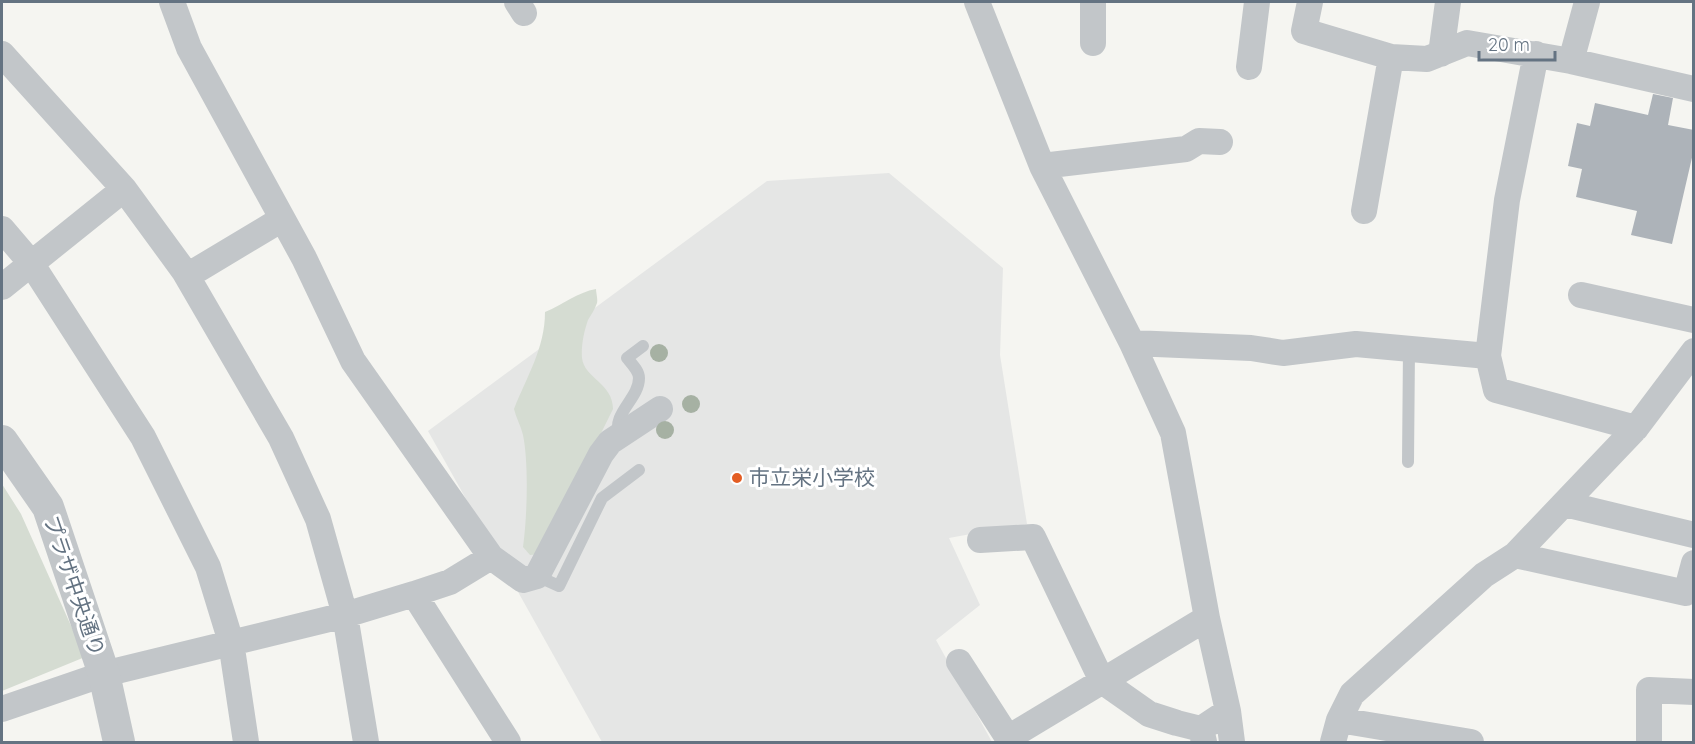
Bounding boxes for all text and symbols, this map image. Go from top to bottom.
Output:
scale bar [1479,24,1556,62]
text: 20 m [1488,33,1530,56]
place label: 市立栄小学校 [749,464,875,490]
marker: 市立栄小学校 [730,471,744,485]
street label: プラザ中央通り [39,512,111,659]

